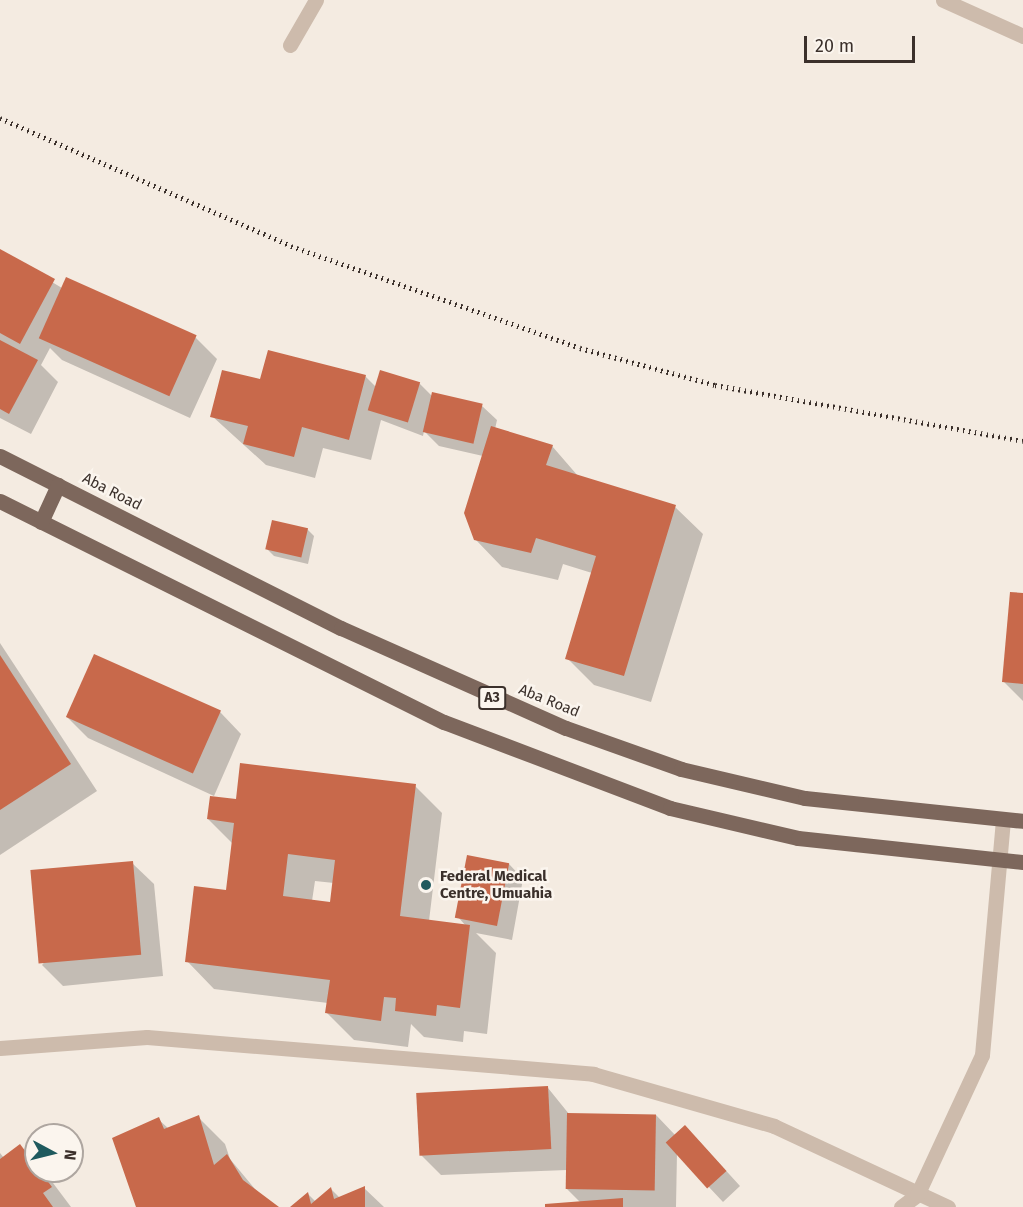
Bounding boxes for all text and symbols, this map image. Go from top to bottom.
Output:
scale bar [807,24,918,62]
text: 20 m [815,35,854,57]
street label: Aba Road [79,469,145,515]
street label: Aba Road [516,681,582,721]
road number: A3 [477,687,507,709]
place label: Federal Medical Centre, Umuahia [440,867,552,902]
marker: Federal Medical Centre, Umuahia [417,876,435,894]
north arrow [24,1123,84,1183]
text: N [60,1149,80,1161]

